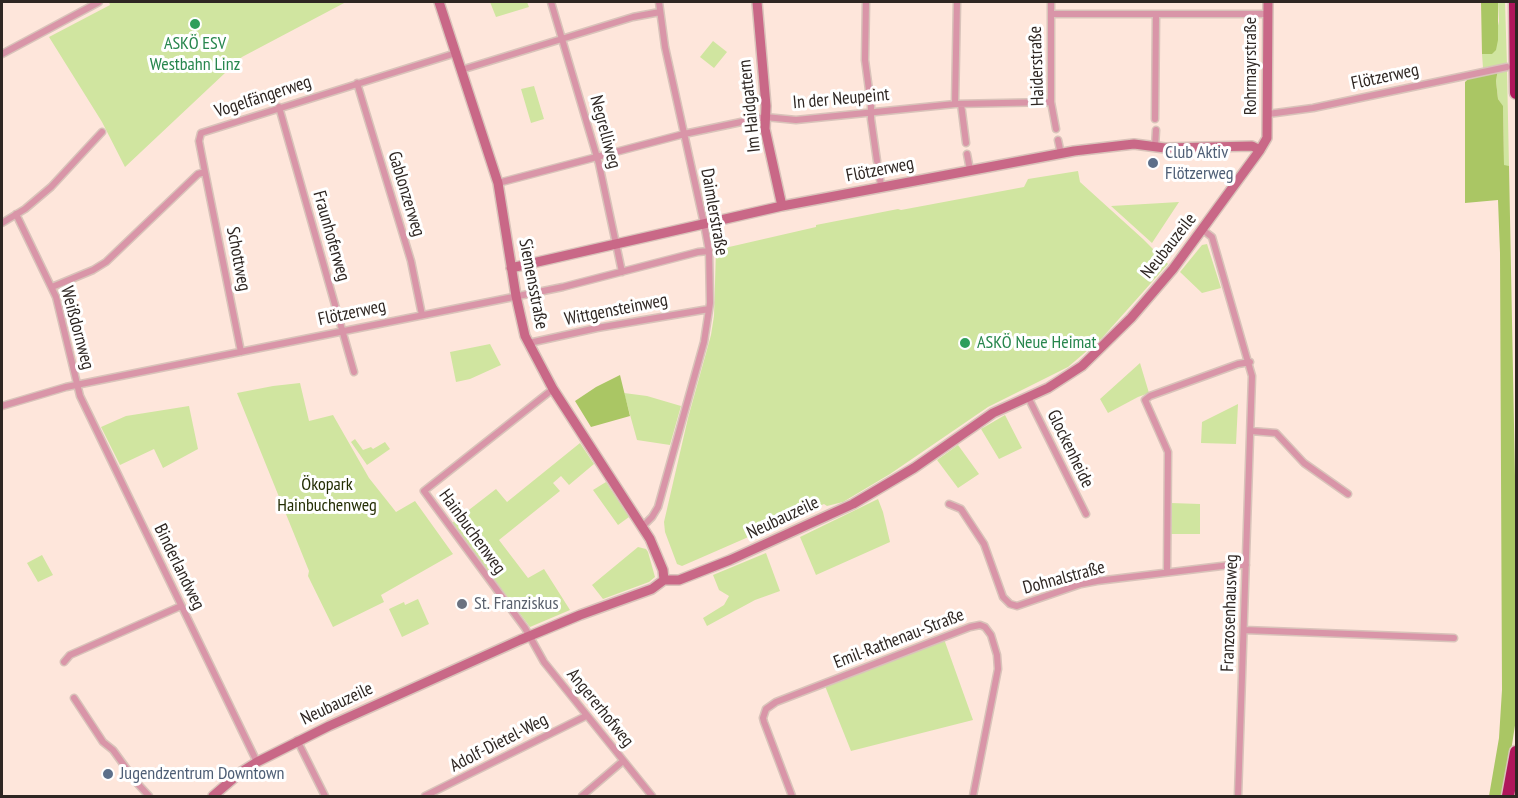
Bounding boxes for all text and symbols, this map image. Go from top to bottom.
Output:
marker: ASKÖ ESV Westbahn Linz [188,17,202,31]
street label: Rohrmayrstraße [1240,17,1262,115]
street label: Haiderstraße [1025,25,1049,107]
place label: ASKÖ ESV Westbahn Linz [150,33,240,76]
street label: Im Haidgattern [734,58,766,154]
street label: Flötzerweg [1349,59,1421,95]
street label: Vogelfängerweg [212,71,314,123]
street label: In der Neupeint [792,84,890,114]
street label: Negrelliweg [585,93,625,171]
place label: Club Aktiv Flötzerweg [1165,142,1234,184]
street label: Gablonzerweg [383,149,429,239]
street label: Flötzerweg [844,153,916,187]
marker: Club Aktiv Flötzerweg [1146,156,1160,170]
street label: Daimlerstraße [696,167,732,257]
street label: Fraunhoferweg [308,188,354,284]
street label: Neubauzeile [1137,209,1201,283]
street label: Schottweg [221,225,255,293]
street label: Siemensstraße [514,237,552,331]
street label: Weißdornweg [56,284,98,372]
street label: Wittgensteinweg [563,289,669,331]
street label: Flötzerweg [316,295,388,331]
place label: ASKÖ Neue Heimat [977,332,1096,354]
marker: ASKÖ Neue Heimat [958,336,972,350]
street label: Glockenheide [1042,407,1098,491]
park label: Ökopark Hainbuchenweg [277,474,377,516]
street label: Hainbuchenweg [434,485,510,579]
street label: Neubauzeile [744,492,822,544]
street label: Binderlandweg [149,520,209,614]
street label: Franzosenhausweg [1217,554,1243,672]
street label: Dohnalstraße [1021,557,1107,599]
place label: St. Franziskus [474,593,558,615]
marker: St. Franziskus [455,597,469,611]
street label: Emil-Rathenau-Straße [831,604,967,674]
street label: Angererhofweg [562,664,638,752]
street label: Neubauzeile [298,678,376,730]
street label: Adolf-Dietel-Weg [446,709,552,777]
place label: Jugendzentrum Downtown [120,763,284,785]
marker: Jugendzentrum Downtown [101,767,115,781]

